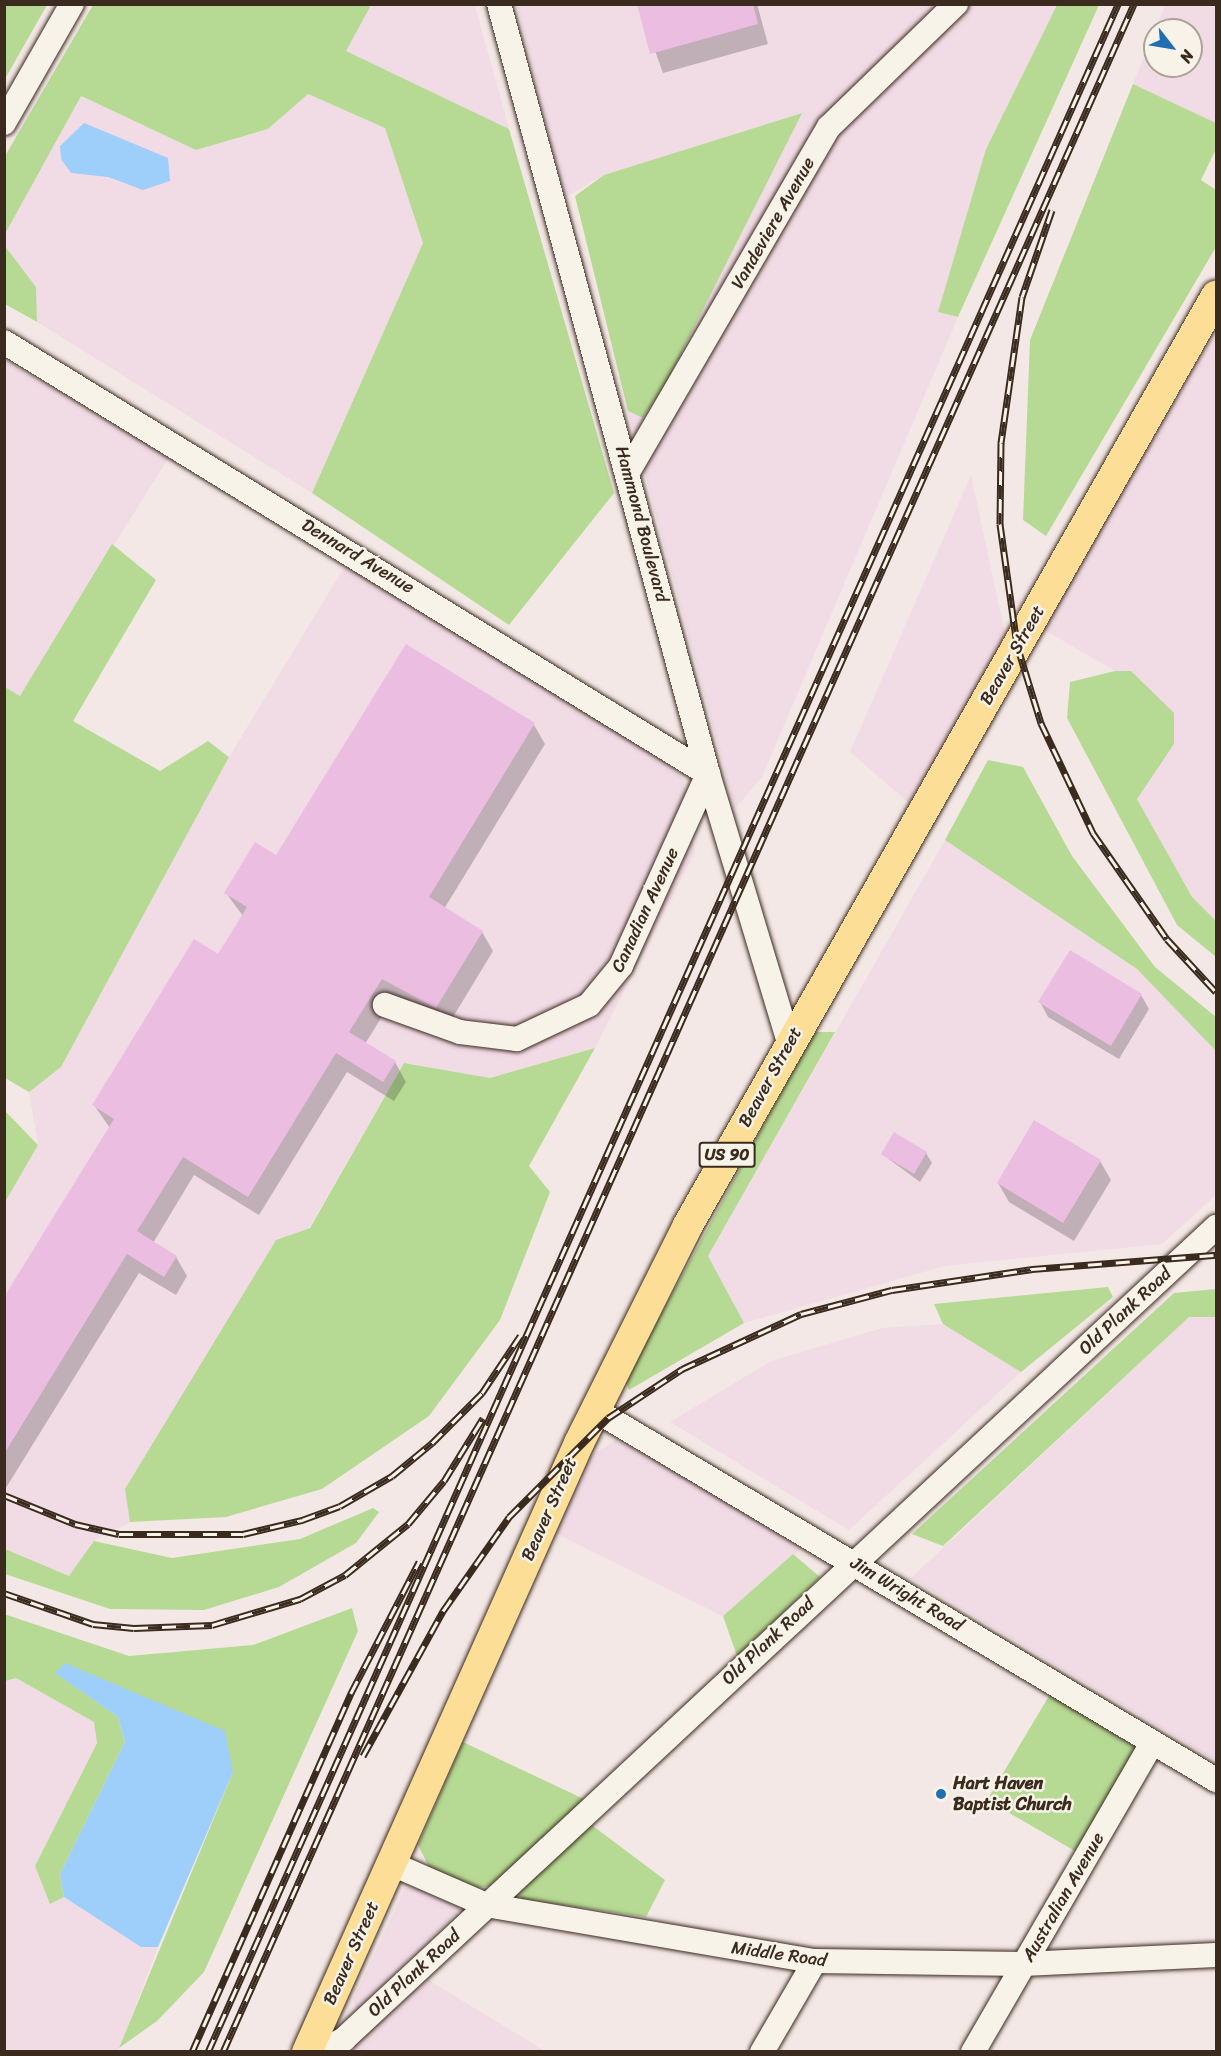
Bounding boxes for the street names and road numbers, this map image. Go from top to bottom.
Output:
street label: Vandeviere Avenue [727,153,819,293]
street label: Hammond Boulevard [611,444,673,604]
street label: Dennard Avenue [298,514,418,598]
street label: Beaver Street [975,602,1049,708]
street label: Canadian Avenue [607,845,683,975]
street label: Beaver Street [734,1023,806,1131]
road number: US 90 [698,1142,756,1168]
street label: Old Plank Road [1074,1263,1176,1359]
street label: Beaver Street [517,1454,581,1564]
street label: Jim Wright Road [847,1552,967,1636]
street label: Old Plank Road [717,1593,819,1689]
street label: Australian Avenue [1017,1829,1109,1965]
street label: Beaver Street [319,1898,383,2008]
street label: Old Plank Road [363,1925,465,2021]
street label: Middle Road [730,1937,828,1971]

